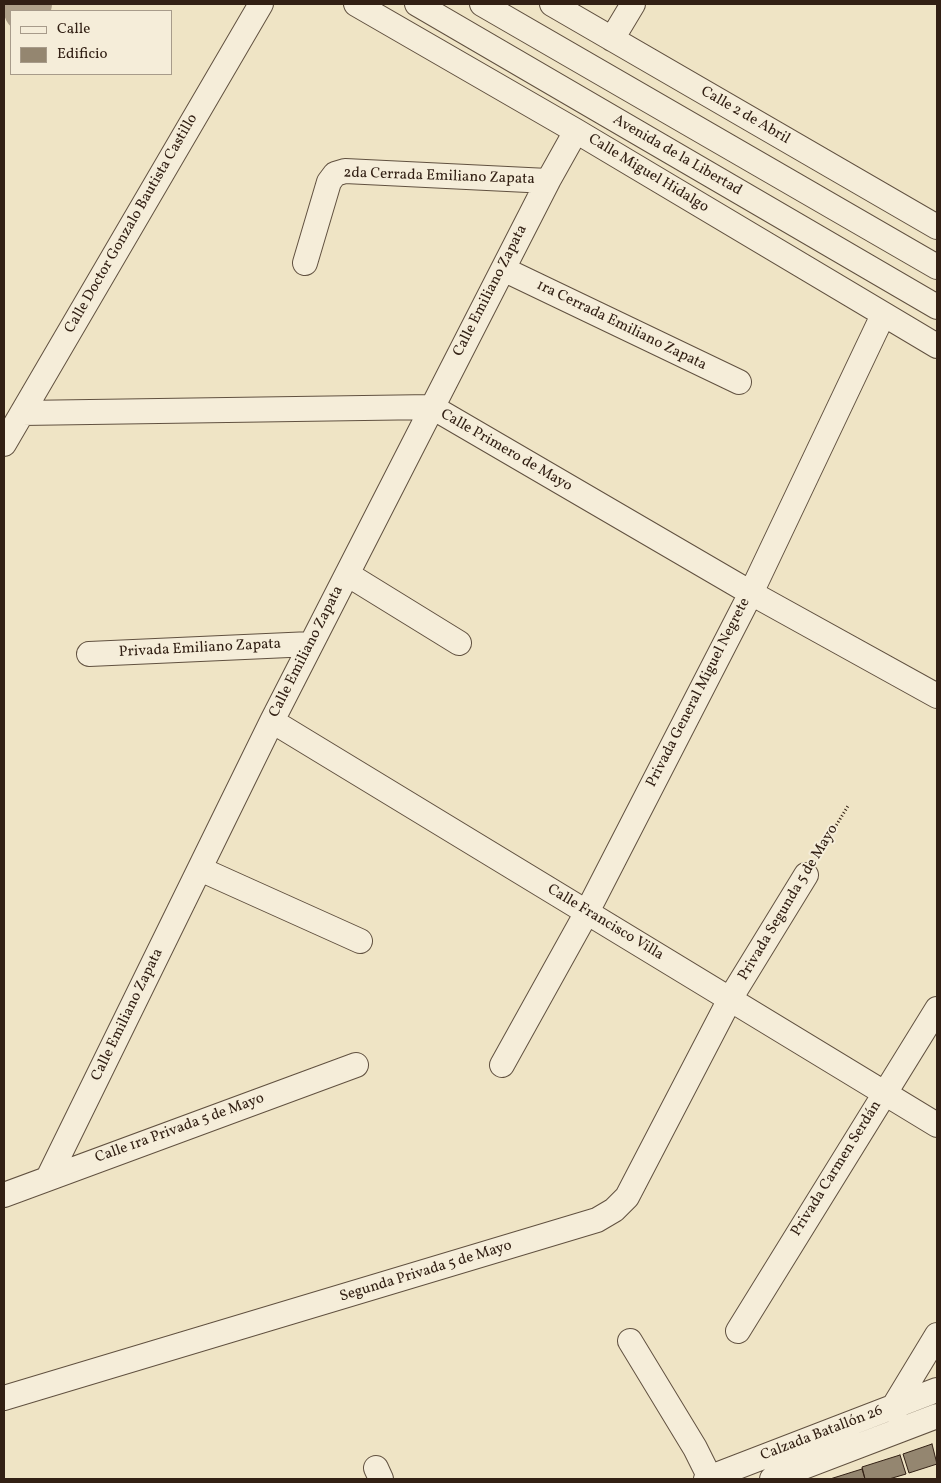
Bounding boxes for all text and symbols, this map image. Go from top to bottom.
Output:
legend [10,10,172,75]
text: Calle [57,19,90,40]
text: Edificio [57,44,108,65]
street label: Calle 2 de Abril [697,83,793,149]
street label: Calle Doctor Gonzalo Bautista Castillo [62,111,202,337]
street label: Avenida de la Libertad [609,112,745,200]
street label: Calle Miguel Hidalgo [584,131,712,217]
street label: 2da Cerrada Emiliano Zapata [343,165,535,189]
street label: Calle Emiliano Zapata [450,222,532,360]
street label: 1ra Cerrada Emiliano Zapata [533,277,709,375]
street label: Calle Primero de Mayo [437,406,575,496]
street label: Calle Emiliano Zapata [266,583,348,721]
street label: Privada General Miguel Negrete [643,595,755,791]
street label: Privada Emiliano Zapata [118,636,282,662]
street label: Privada Segunda 5 de Mayo [735,822,843,984]
street label: Calle Francisco Villa [543,881,667,965]
street label: Calle Emiliano Zapata [88,946,168,1084]
street label: Calle 1ra Privada 5 de Mayo [93,1090,267,1168]
street label: Privada Carmen Serdán [788,1098,886,1240]
street label: Segunda Privada 5 de Mayo [338,1237,514,1307]
street label: Calzada Batallón 26 [758,1402,886,1466]

